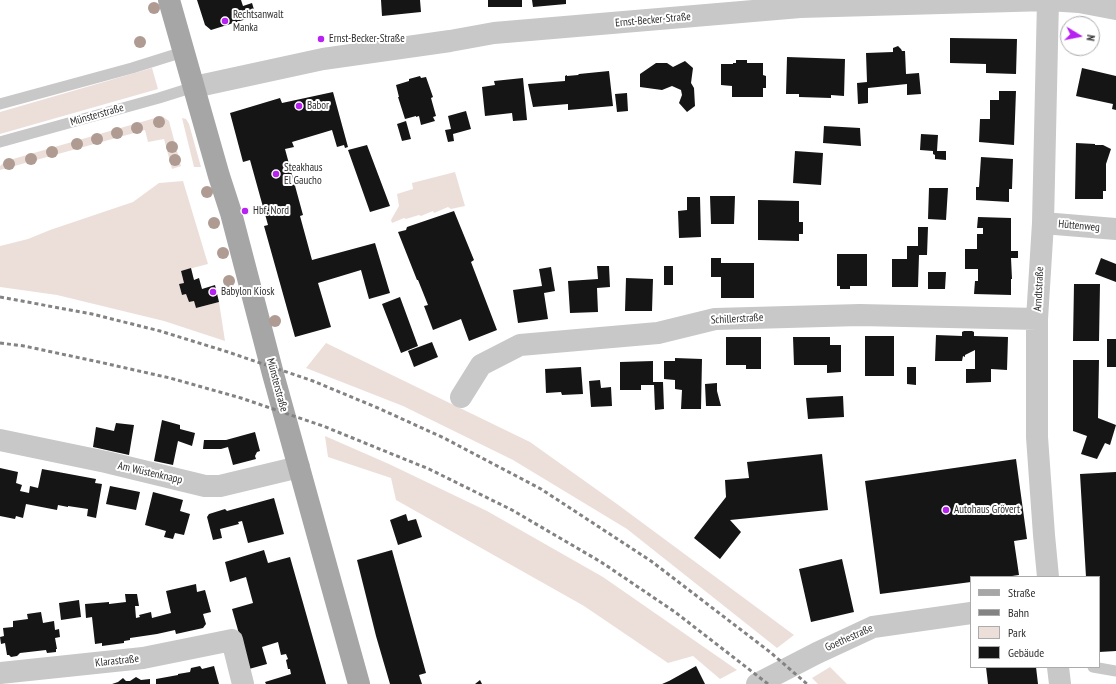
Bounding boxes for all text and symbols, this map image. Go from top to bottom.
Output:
place label: Rechtsanwalt Manka [233,8,284,34]
street label: Ernst-Becker-Straße [615,10,691,30]
marker: Rechtsanwalt Manka [220,16,230,26]
north arrow [1060,16,1100,56]
place label: Ernst-Becker-Straße [329,32,405,46]
marker: Ernst-Becker-Straße [316,34,326,44]
text: N [1083,34,1098,42]
place label: Babor [307,99,329,113]
street label: Münsterstraße [69,101,125,129]
marker: Babor [294,101,304,111]
place label: Steakhaus El Gaucho [284,161,323,187]
marker: Steakhaus El Gaucho [271,169,281,179]
place label: Hbf. Nord [253,204,289,218]
marker: Hbf. Nord [240,206,250,216]
street label: Hüttenweg [1058,218,1100,234]
street label: Arndtstraße [1031,266,1047,312]
place label: Babylon Kiosk [221,285,274,299]
marker: Babylon Kiosk [208,287,218,297]
street label: Schillerstraße [710,311,764,327]
street label: Münsterstraße [264,357,290,413]
street label: Am Wüstenknapp [117,459,183,487]
place label: Autohaus Grövert [954,503,1020,517]
marker: Autohaus Grövert [941,505,951,515]
legend [970,576,1100,668]
text: Straße [1008,585,1035,600]
text: Bahn [1008,605,1029,620]
street label: Goethestraße [823,622,875,654]
text: Park [1008,625,1026,640]
text: Gebäude [1008,645,1044,660]
street label: Klarastraße [94,652,140,670]

